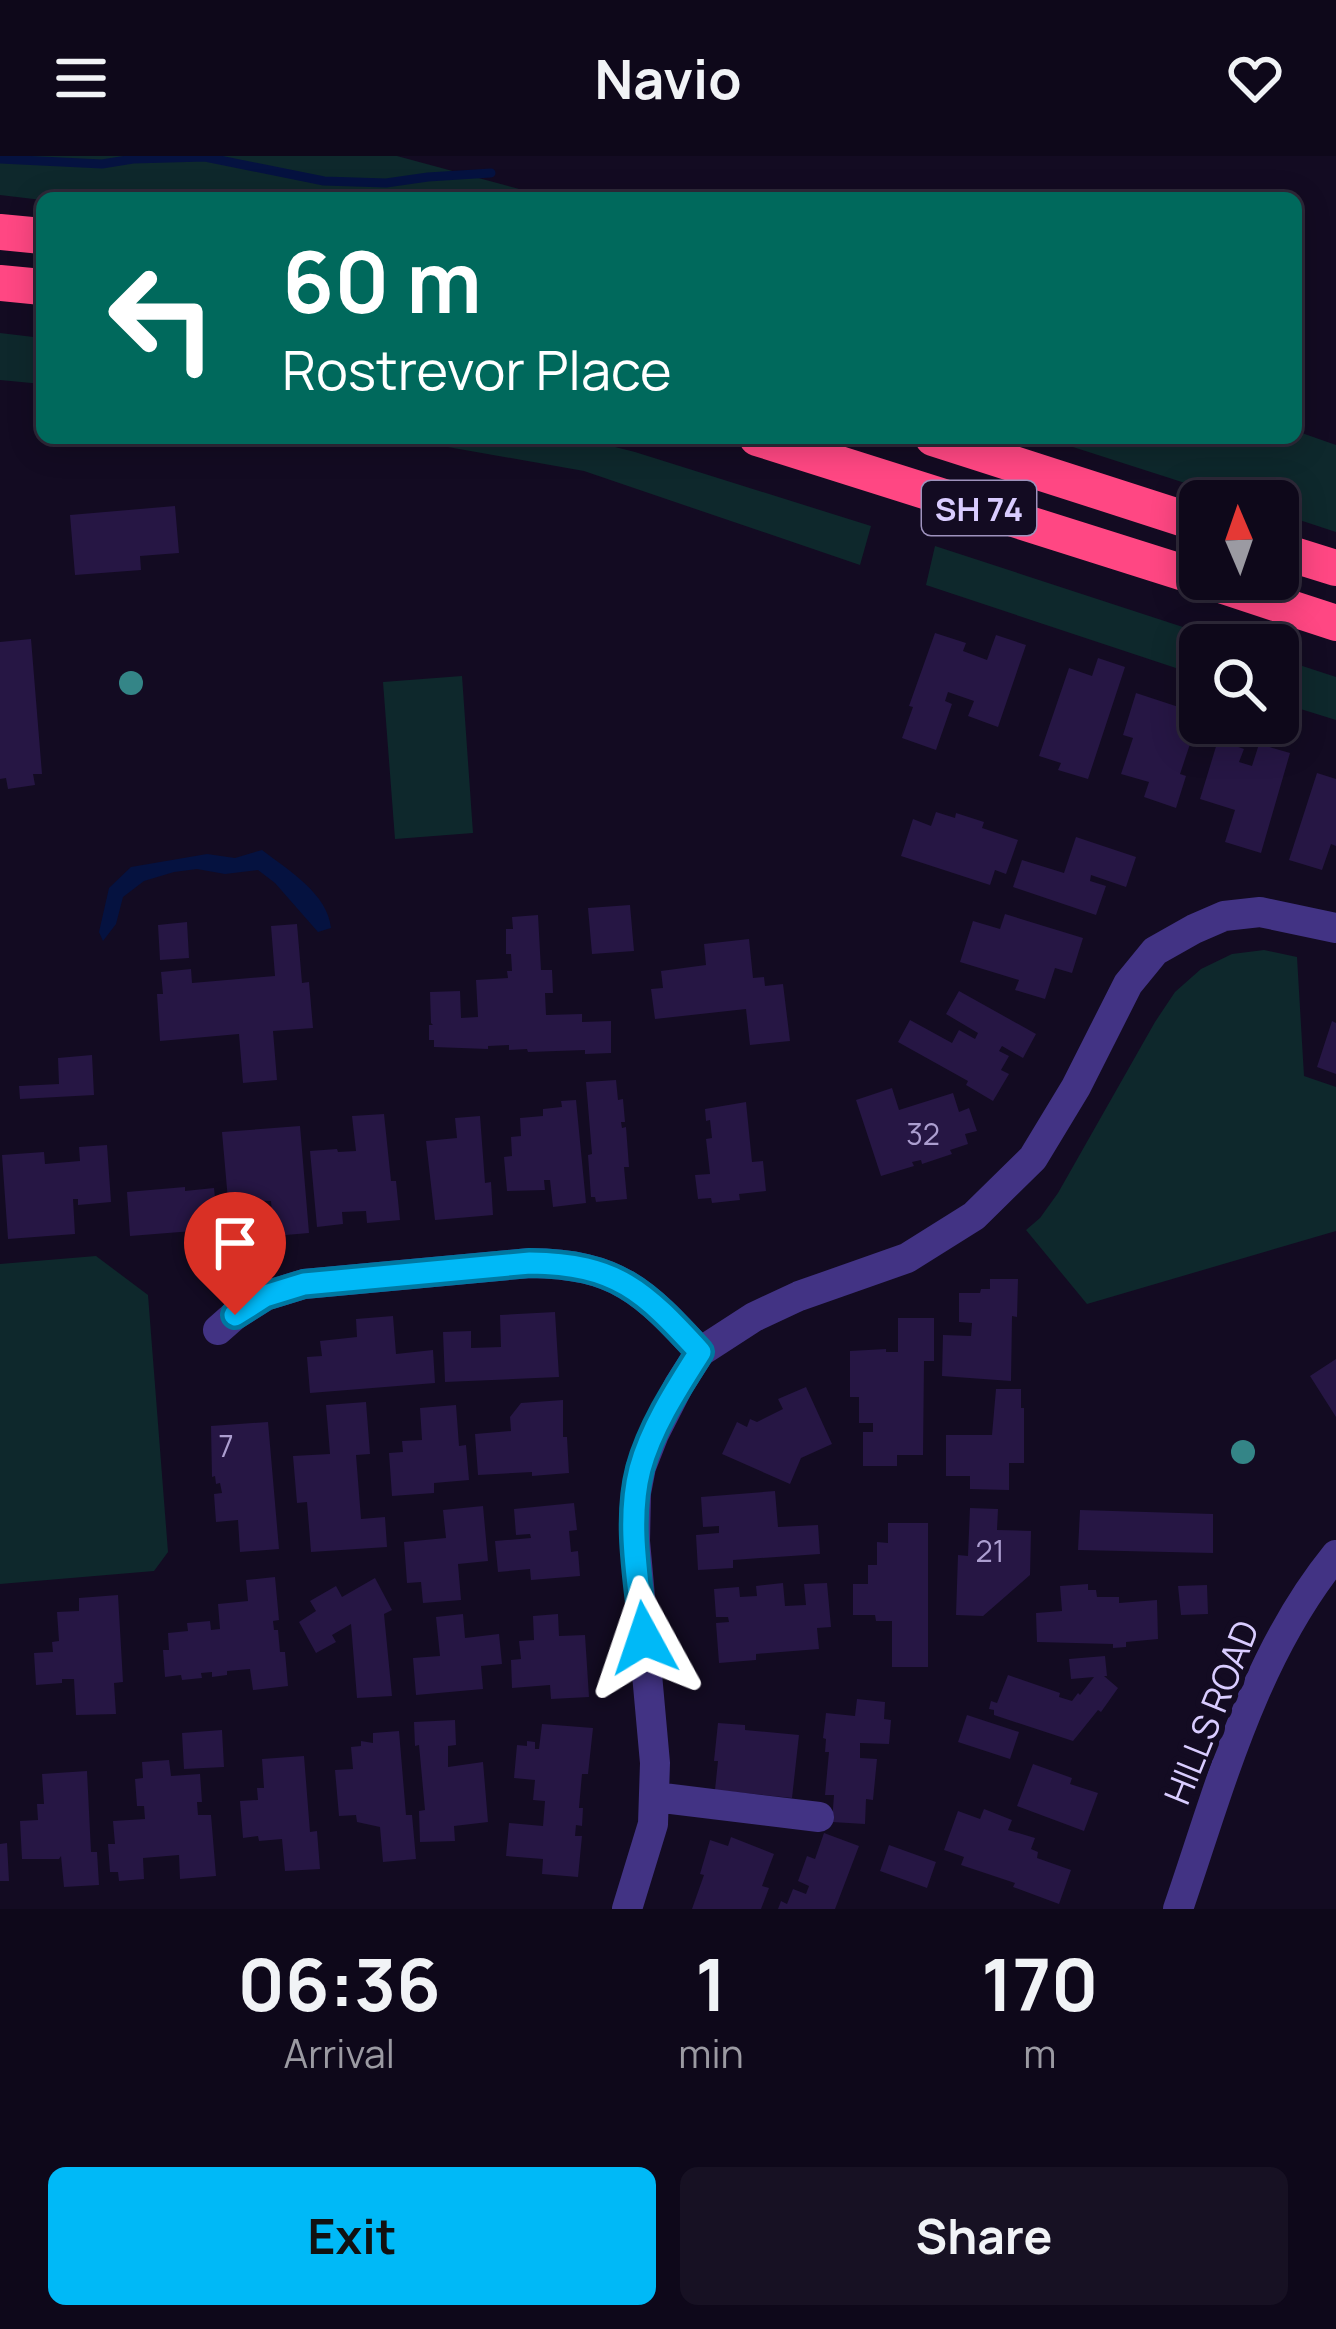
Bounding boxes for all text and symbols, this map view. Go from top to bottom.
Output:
text: Navio [594,41,742,115]
icon: menu [48,45,114,111]
icon: heart [1222,45,1288,111]
text: 60 m [282,223,482,338]
icon: left [84,240,240,396]
text: Rostrevor Place [282,332,672,406]
north arrow [1179,480,1299,600]
map controls [1179,480,1299,744]
road number: SH 74 [922,481,1036,535]
button: search [1179,624,1299,744]
house number: 32 [906,1113,940,1154]
pin [184,1192,286,1315]
icon: arrive [202,1210,268,1276]
house number: 7 [218,1425,234,1466]
house number: 21 [976,1530,1004,1571]
position arrow [581,1575,707,1701]
street label: HILLS ROAD [1152,1613,1270,1811]
text: 06:36 [237,1934,441,2033]
text: 1 [695,1934,727,2033]
text: 170 [981,1934,1099,2033]
text: Arrival [283,2026,395,2080]
text: min [678,2026,744,2080]
text: m [1023,2026,1056,2080]
button: Exit [48,2167,656,2305]
button: Share [680,2167,1288,2305]

